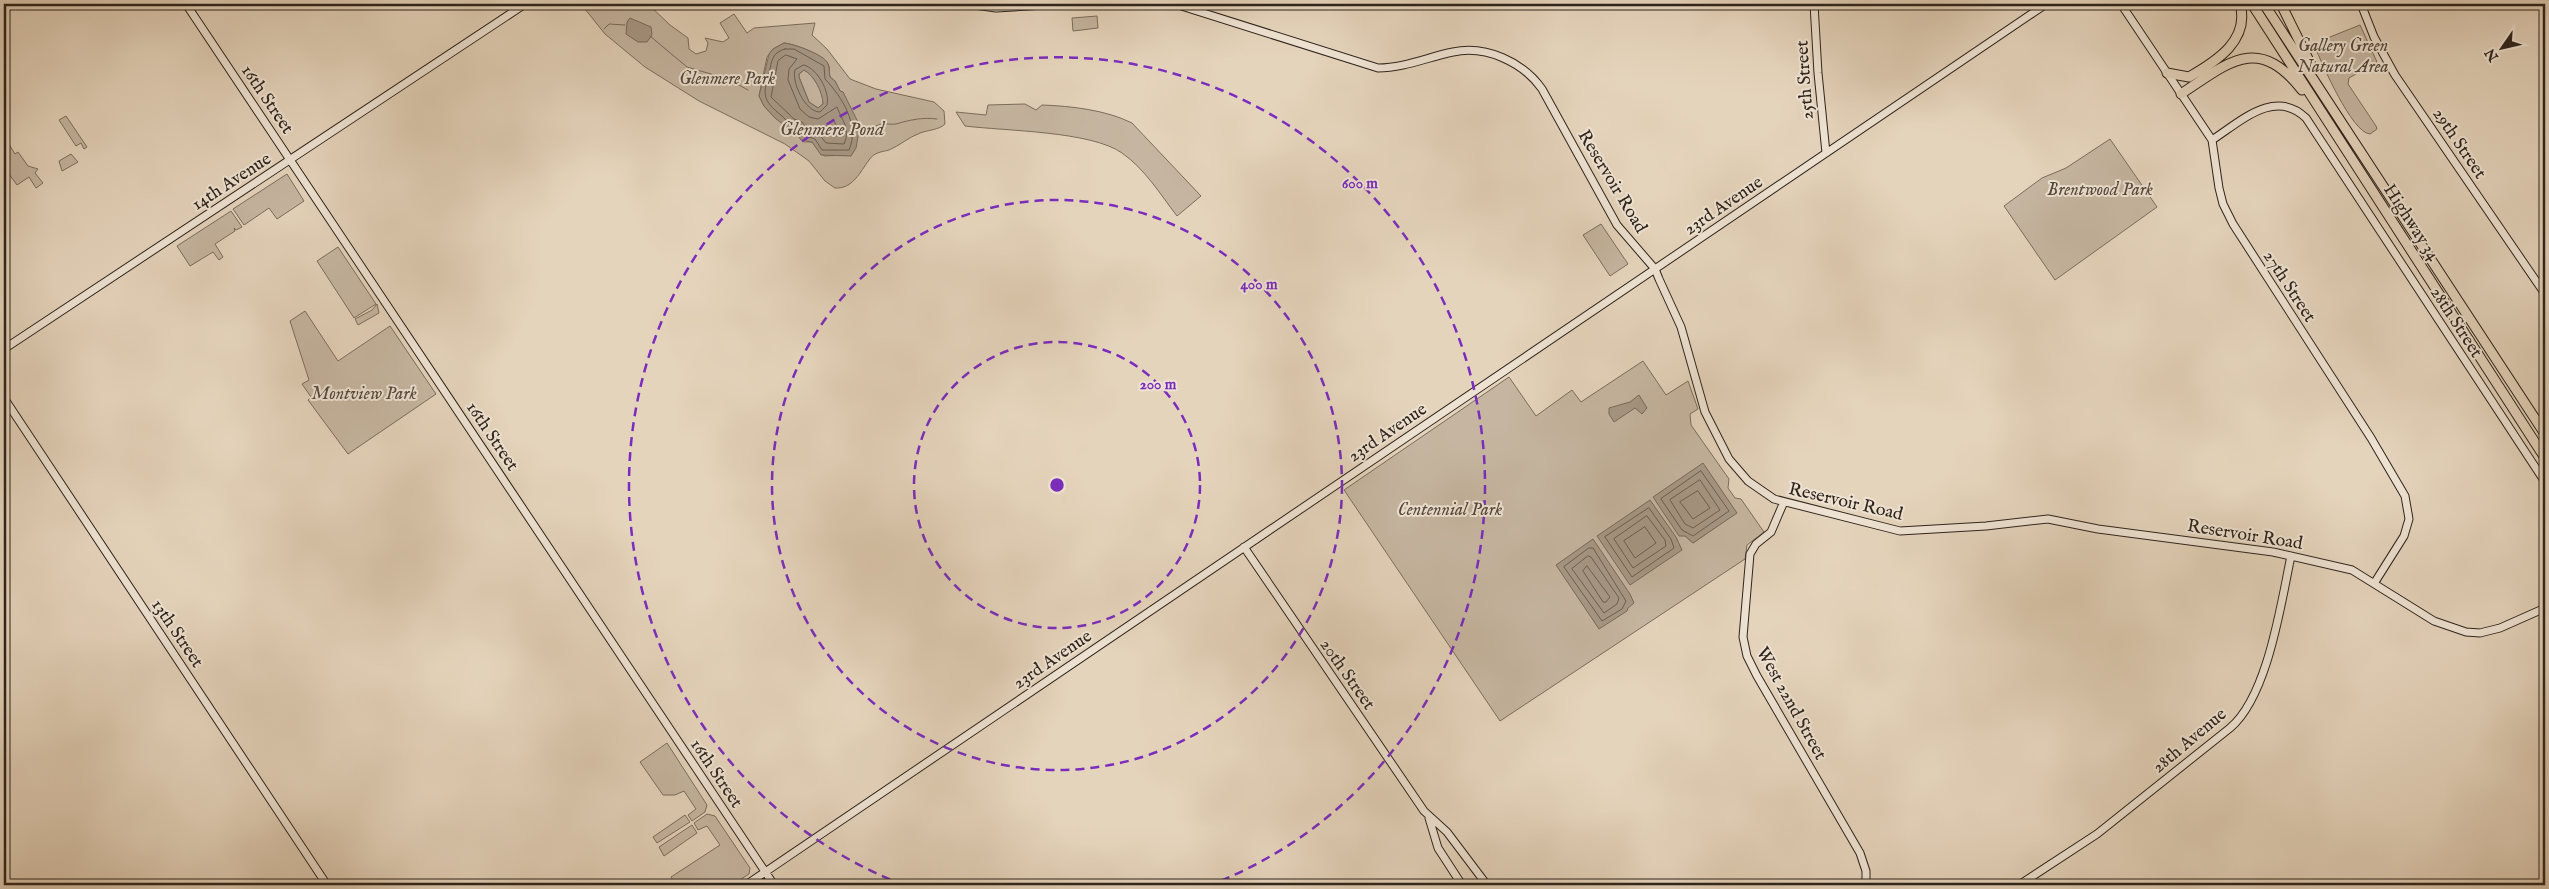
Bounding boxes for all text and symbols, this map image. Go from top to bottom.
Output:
north arrow [2476,22,2526,72]
park label: Gallery Green Natural Area [2297,35,2389,79]
street label: 25th Street [1791,40,1820,120]
text: N [2481,45,2503,66]
street label: 16th Street [235,61,298,139]
park label: Glenmere Park [679,68,775,91]
street label: 29th Street [2427,104,2491,184]
water label: Glenmere Pond [780,118,885,142]
street label: Reservoir Road [1572,126,1652,238]
street label: 14th Avenue [188,148,276,216]
street label: 23rd Avenue [1680,171,1768,241]
text: 600 m [1342,174,1378,193]
park label: Brentwood Park [2047,179,2153,202]
street label: Highway 34 [2377,180,2444,266]
street label: 27th Street [2257,247,2320,327]
text: 400 m [1241,275,1278,294]
street label: 28th Street [2424,283,2487,363]
text: 200 m [1140,375,1177,394]
park label: Montview Park [311,383,417,406]
street label: 16th Street [460,398,523,476]
street label: 23rd Avenue [1344,398,1432,468]
centre of rings [1048,476,1066,494]
street label: Reservoir Road [1786,478,1905,527]
park label: Centennial Park [1398,499,1502,522]
street label: Reservoir Road [2185,515,2305,556]
street label: 13th Street [145,595,208,673]
street label: 23rd Avenue [1009,625,1097,695]
street label: 20th Street [1314,635,1380,715]
street label: West 22nd Street [1750,643,1831,764]
street label: 28th Avenue [2148,703,2232,779]
street label: 16th Street [684,735,747,813]

